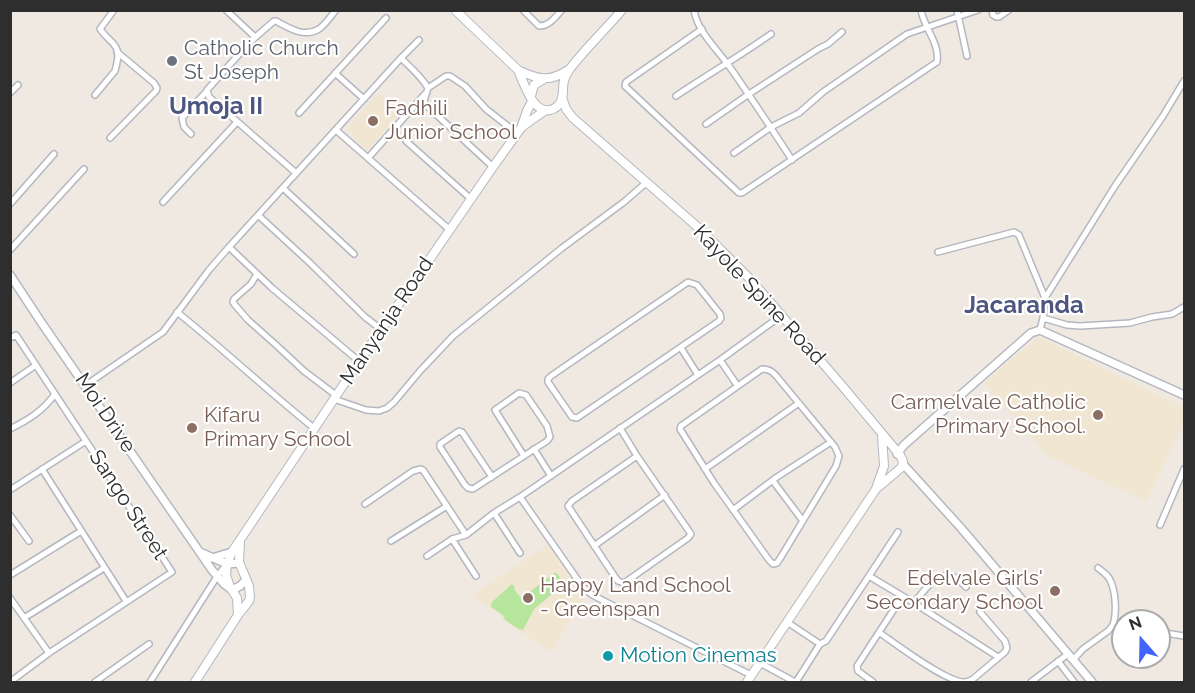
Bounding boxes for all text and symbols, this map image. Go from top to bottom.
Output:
place label: Catholic Church St Joseph [184,36,339,86]
marker: Catholic Church St Joseph [165,54,179,68]
district label: Umoja II [169,93,263,121]
place label: Fadhili Junior School [385,96,517,146]
marker: Fadhili Junior School [366,114,380,128]
street label: Kayole Spine Road [688,220,830,370]
street label: Manyanja Road [335,252,439,390]
district label: Jacaranda [964,292,1084,320]
street label: Moi Drive [69,368,141,458]
place label: Carmelvale Catholic Primary School. [891,390,1086,440]
place label: Kifaru Primary School [204,403,351,453]
marker: Carmelvale Catholic Primary School. [1091,408,1105,422]
marker: Kifaru Primary School [185,421,199,435]
street label: Sango Street [83,446,173,564]
place label: Edelvale Girls' Secondary School [866,566,1043,616]
place label: Happy Land School - Greenspan [540,573,731,623]
marker: Edelvale Girls' Secondary School [1048,584,1062,598]
marker: Happy Land School - Greenspan [521,591,535,605]
north arrow [1111,609,1171,669]
text: N [1126,612,1144,635]
place label: Motion Cinemas [620,643,777,669]
marker: Motion Cinemas [601,649,615,663]

